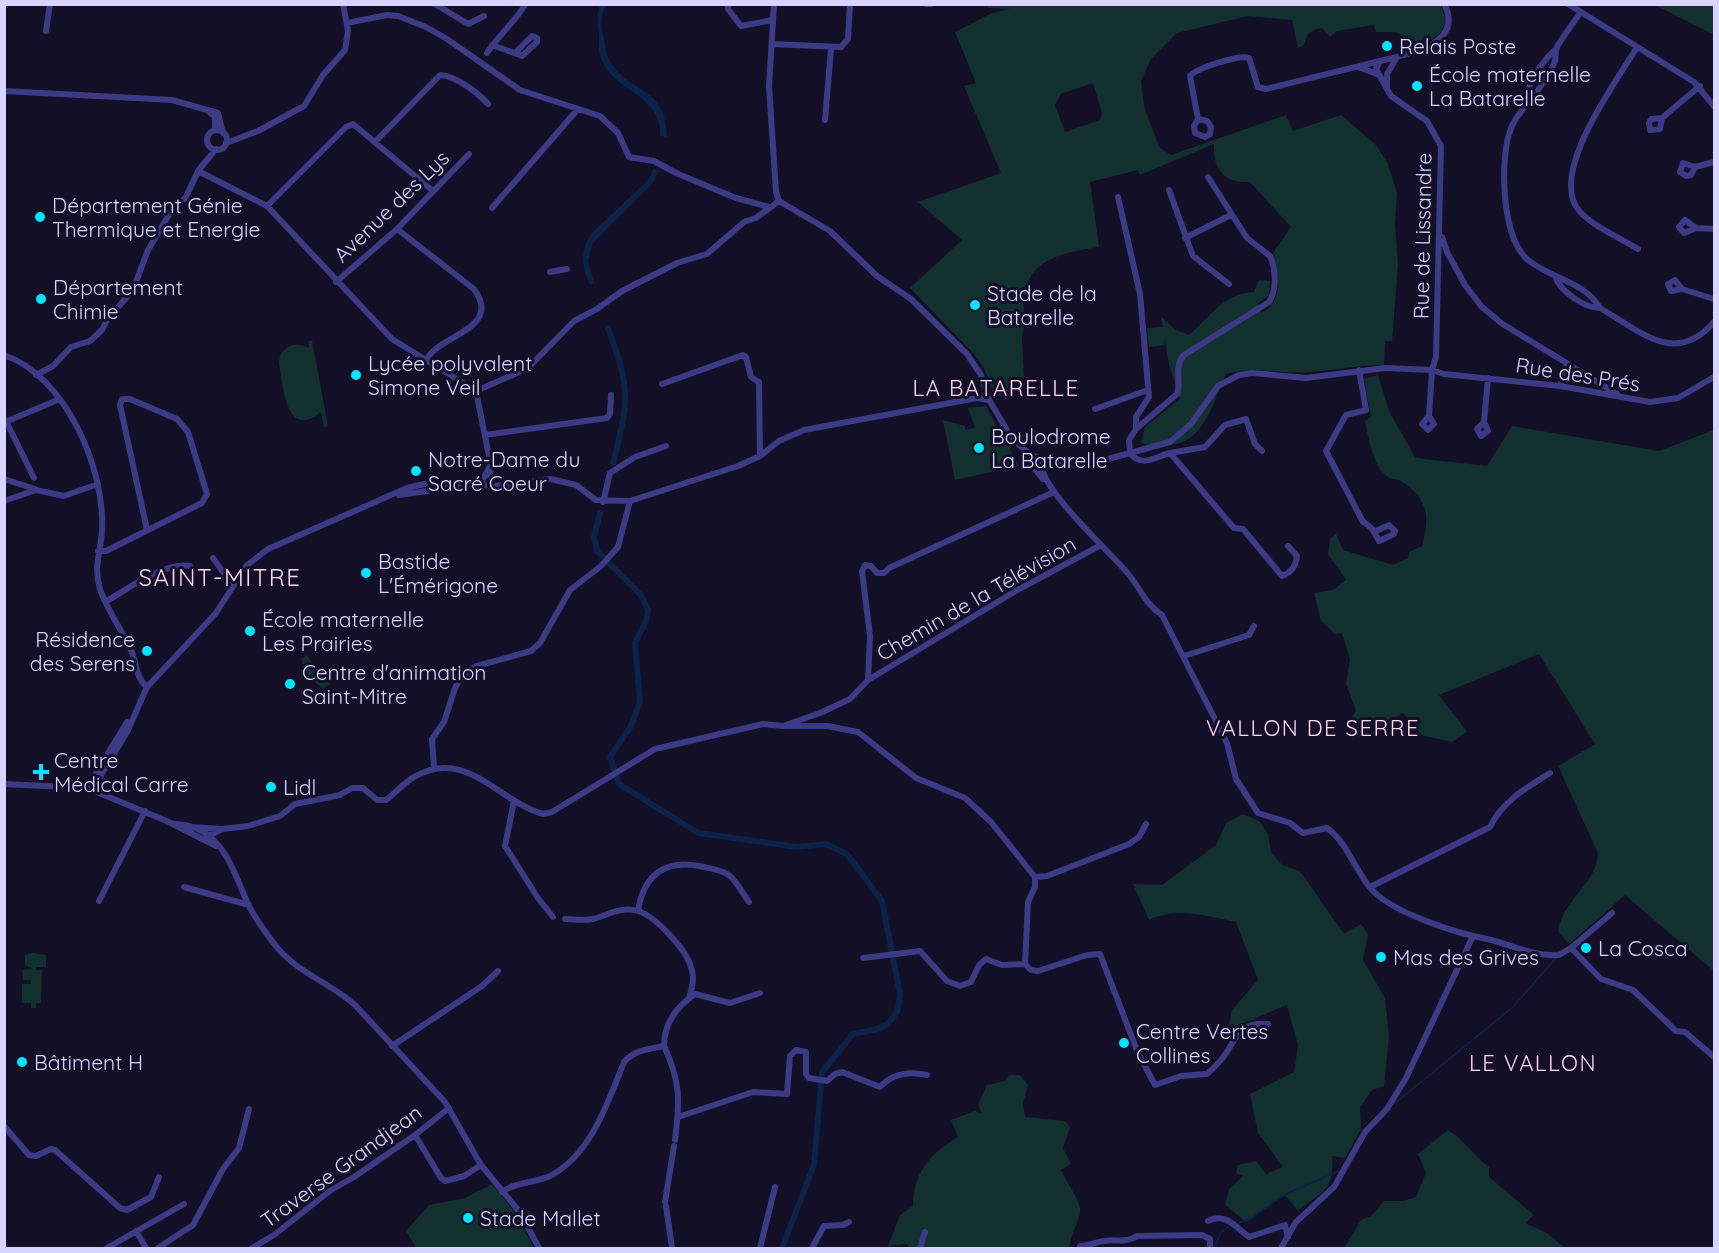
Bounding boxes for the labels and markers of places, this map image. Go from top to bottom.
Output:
place label: Relais Poste [1399,33,1516,59]
marker: Relais Poste [1380,39,1394,53]
place label: École maternelle La Batarelle [1429,61,1591,111]
marker: École maternelle La Batarelle [1410,79,1424,93]
place label: Département Génie Thermique et Energie [52,192,260,242]
marker: Département Génie Thermique et Energie [33,210,47,224]
place label: Département Chimie [53,274,183,324]
place label: Stade de la Batarelle [987,280,1097,330]
marker: Département Chimie [34,292,48,306]
marker: Stade de la Batarelle [968,298,982,312]
place label: Lycée polyvalent Simone Veil [368,350,532,400]
marker: Lycée polyvalent Simone Veil [349,368,363,382]
place label: Boulodrome La Batarelle [991,423,1111,473]
marker: Boulodrome La Batarelle [972,441,986,455]
place label: Notre-Dame du Sacré Coeur [428,446,580,496]
marker: Notre-Dame du Sacré Coeur [409,464,423,478]
place label: Bastide L'Émérigone [378,548,498,598]
marker: Bastide L'Émérigone [359,566,373,580]
place label: École maternelle Les Prairies [262,606,424,656]
marker: École maternelle Les Prairies [243,624,257,638]
place label: Résidence des Serens [30,626,135,676]
marker: Résidence des Serens [140,644,154,658]
place label: Centre d'animation Saint-Mitre [302,659,487,709]
marker: Centre d'animation Saint-Mitre [283,677,297,691]
place label: Centre Médical Carre [54,747,189,797]
marker: Centre Médical Carre [32,763,50,781]
place label: Lidl [283,774,316,800]
marker: Lidl [264,780,278,794]
place label: La Cosca [1598,935,1687,961]
marker: La Cosca [1579,941,1593,955]
place label: Mas des Grives [1393,944,1539,970]
marker: Mas des Grives [1374,950,1388,964]
place label: Centre Vertes Collines [1136,1018,1268,1068]
marker: Centre Vertes Collines [1117,1036,1131,1050]
place label: Bâtiment H [34,1049,143,1075]
marker: Bâtiment H [15,1055,29,1069]
place label: Stade Mallet [480,1205,601,1231]
marker: Stade Mallet [461,1211,475,1225]

